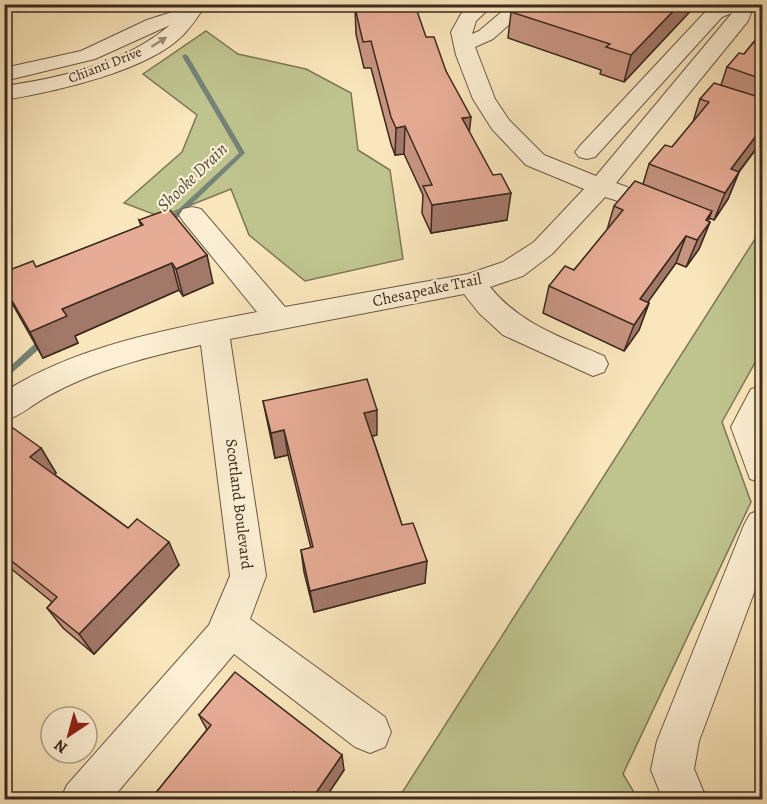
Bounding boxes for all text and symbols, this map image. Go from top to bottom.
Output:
one-way arrow [151,37,167,48]
street label: Chianti Drive [66,42,144,88]
water label: Shooke Drain [151,137,233,217]
street label: Chesapeake Trail [371,268,484,312]
street label: Scottland Boulevard [220,438,258,571]
north arrow [39,705,99,765]
text: N [49,734,72,759]

